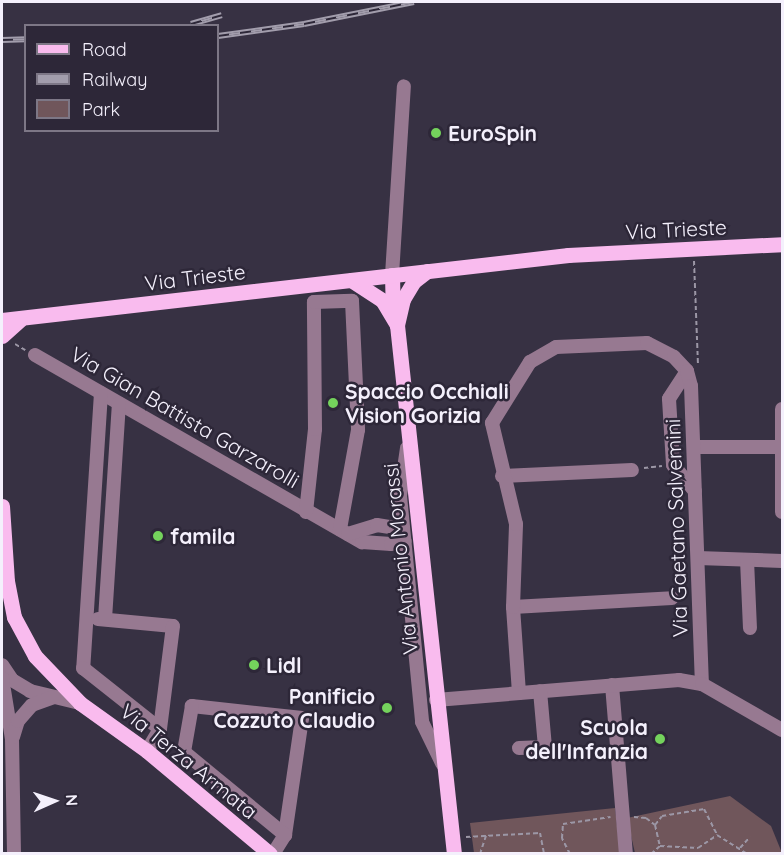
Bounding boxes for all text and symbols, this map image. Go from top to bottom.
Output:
legend [24,24,219,132]
text: Road [82,38,127,61]
text: Railway [82,68,148,91]
text: Park [82,98,120,121]
place label: EuroSpin [448,120,537,146]
marker: EuroSpin [429,126,443,140]
street label: Via Trieste [625,214,727,244]
street label: Via Trieste [143,258,247,296]
street label: Via Gian Battista Garzarolli [66,341,304,493]
place label: Spaccio Occhiali Vision Gorizia [345,378,509,428]
marker: Spaccio Occhiali Vision Gorizia [326,396,340,410]
street label: Via Gaetano Salvemini [660,418,692,638]
street label: Via Antonio Morassi [377,462,423,656]
place label: famila [170,523,236,549]
marker: famila [151,529,165,543]
place label: Lidl [266,652,302,678]
marker: Lidl [247,658,261,672]
place label: Panificio Cozzuto Claudio [213,683,375,733]
street label: Via Terza Armata [115,698,263,824]
marker: Panificio Cozzuto Claudio [380,701,394,715]
place label: Scuola dell'Infanzia [525,714,648,764]
marker: Scuola dell'Infanzia [653,732,667,746]
north arrow [24,771,84,831]
text: N [62,794,82,806]

